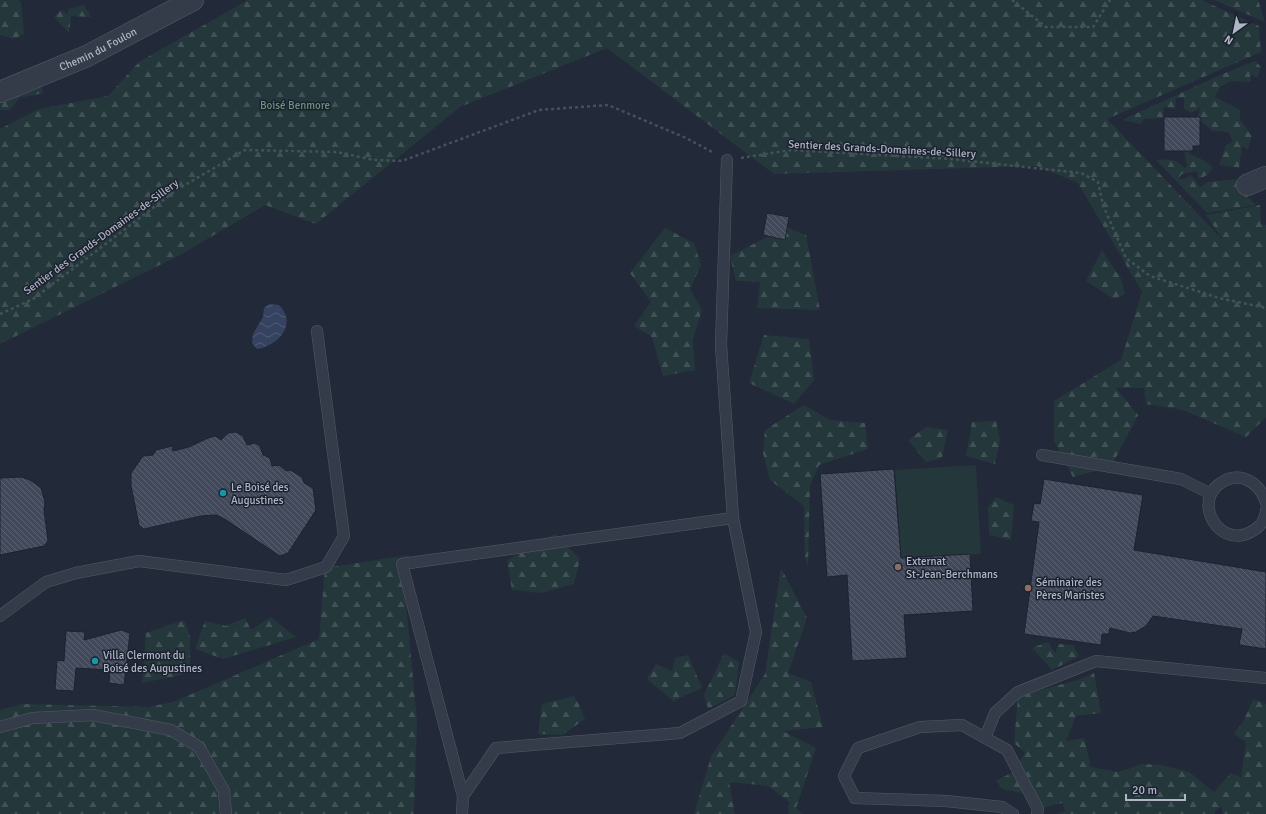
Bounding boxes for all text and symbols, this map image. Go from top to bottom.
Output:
north arrow [1214,12,1254,52]
street label: Chemin du Foulon [57,24,139,73]
text: N [1222,32,1236,48]
park label: Boisé Benmore [260,99,330,112]
street label: Sentier des Grands-Domaines-de-Sillery [788,138,977,160]
street label: Sentier des Grands-Domaines-de-Sillery [21,176,182,298]
place label: Le Boisé des Augustines [231,481,289,507]
marker: Le Boisé des Augustines [218,488,228,498]
place label: Externat St-Jean-Berchmans [906,555,998,581]
marker: Externat St-Jean-Berchmans [893,562,903,572]
place label: Séminaire des Pères Maristes [1036,576,1105,602]
marker: Séminaire des Pères Maristes [1023,583,1033,593]
place label: Villa Clermont du Boisé des Augustines [103,649,202,675]
marker: Villa Clermont du Boisé des Augustines [90,656,100,666]
scale bar [1126,776,1185,802]
text: 20 m [1132,783,1157,798]

